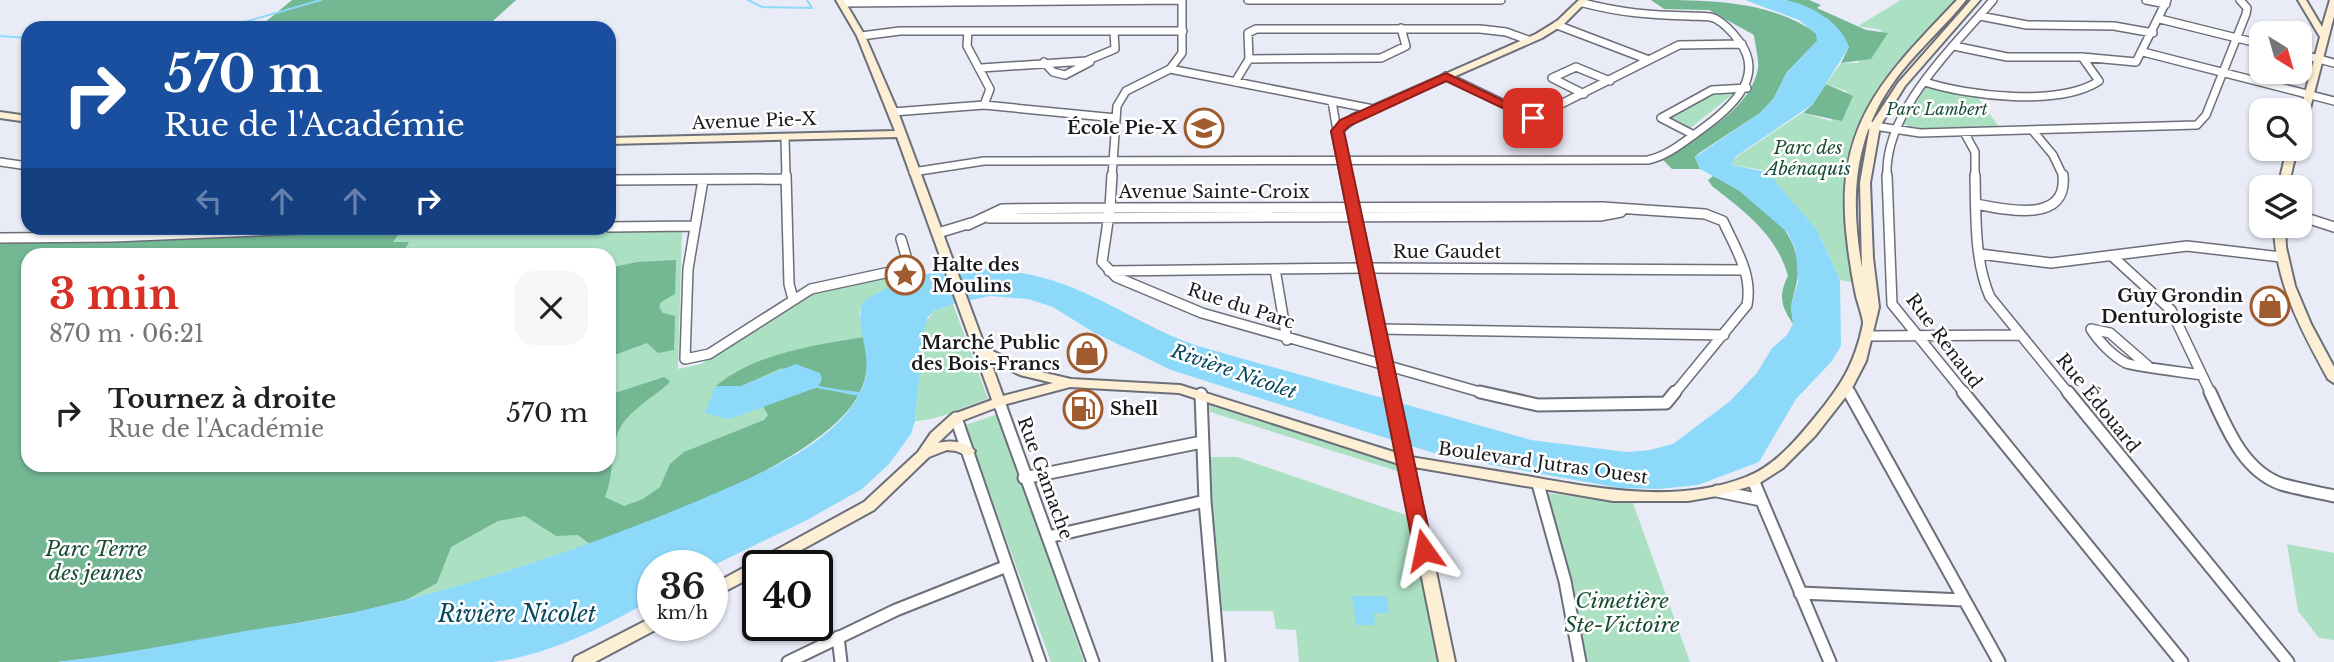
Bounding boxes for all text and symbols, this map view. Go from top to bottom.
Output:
north arrow [2249,21,2312,84]
map controls [2249,21,2312,238]
text: 570 m [164,44,323,105]
icon: right [49,49,140,140]
pin [1503,88,1563,148]
button: search [2249,98,2312,161]
icon: arrive [1514,99,1552,137]
park label: Parc Lambert [1885,99,1988,119]
text: Rue de l'Académie [164,105,465,145]
school or university icon: École Pie-X [1183,107,1225,149]
street label: Avenue Pie-X [690,108,817,134]
place label: École Pie-X [1067,116,1178,139]
park label: Parc des Abénaquis [1763,137,1851,180]
button: layers [2249,175,2312,238]
street label: Avenue Sainte-Croix [1118,181,1310,203]
icon: left [190,182,228,220]
icon: ahead [263,182,301,220]
icon: ahead [336,182,374,220]
icon: right [409,182,447,220]
street label: Rue Gaudet [1393,241,1502,263]
place icon: Halte des Moulins [884,254,926,296]
place label: Halte des Moulins [932,254,1019,297]
text: 3 min [49,268,179,320]
button: close [514,271,588,345]
street label: Rue du Parc [1185,278,1298,334]
place label: Guy Grondin Denturologiste [2101,285,2243,328]
shop icon: Guy Grondin Denturologiste [2249,285,2291,327]
street label: Rue Renaud [1901,289,1987,393]
text: 870 m · 06:21 [49,320,204,348]
place label: Marché Public des Bois-Francs [911,332,1060,375]
shop icon: Marché Public des Bois-Francs [1066,332,1108,374]
water label: Rivière Nicolet [1167,339,1299,404]
street label: Rue Édouard [2051,348,2145,457]
text: Tournez à droite [108,383,336,415]
fuel station icon: Shell [1062,388,1104,430]
icon: right [49,394,87,432]
text: 570 m [506,397,588,429]
place label: Shell [1110,398,1159,420]
street label: Rue Gamache [1013,414,1077,542]
text: Rue de l'Académie [108,415,324,443]
street label: Boulevard Jutras Ouest [1437,437,1650,489]
position arrow [1387,513,1461,587]
park label: Parc Terre des jeunes [44,536,147,586]
speed limit sign: 40 [742,550,833,641]
text: 36 [660,565,705,608]
park label: Cimetière Ste-Victoire [1564,588,1680,638]
water label: Rivière Nicolet [437,600,597,628]
text: km/h [657,602,708,624]

